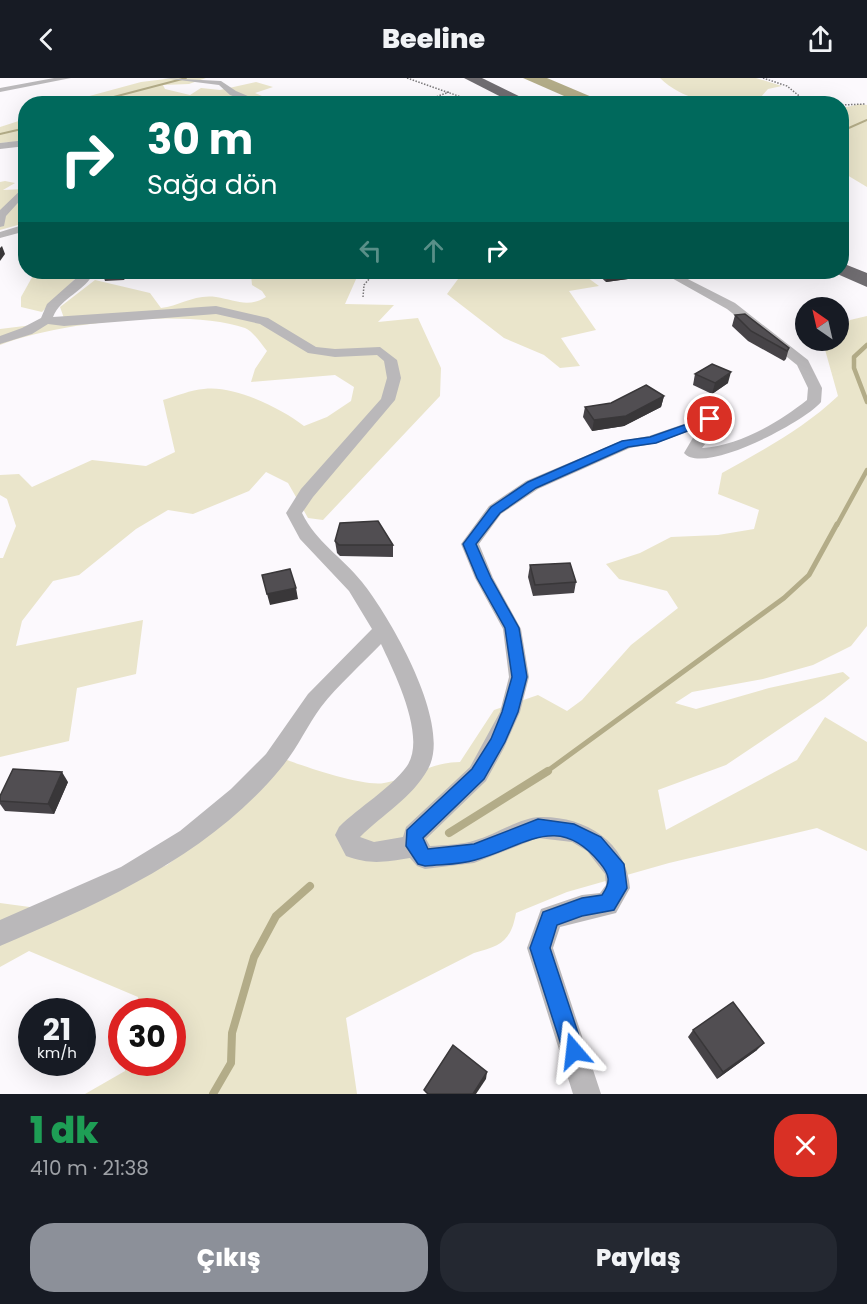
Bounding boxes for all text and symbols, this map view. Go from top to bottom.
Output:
text: Beeline [382,20,485,57]
icon: back [30,23,63,56]
icon: share [804,23,837,56]
text: 30 m [147,110,253,169]
icon: right [48,120,126,198]
text: Sağa dön [147,166,278,203]
icon: left [354,234,387,267]
icon: ahead [417,234,450,267]
icon: right [480,234,513,267]
north arrow [795,297,849,351]
map controls [795,297,849,351]
pin [684,393,735,444]
icon: arrive [693,402,726,435]
speed limit sign: 30 [108,998,186,1076]
text: 21 [43,1008,71,1051]
position arrow [542,1019,606,1083]
text: km/h [37,1042,77,1063]
text: 1 dk [30,1105,99,1156]
button: close [774,1114,837,1177]
text: 410 m · 21:38 [30,1154,149,1182]
button: Çıkış [30,1223,428,1292]
button: Paylaş [440,1223,837,1292]

